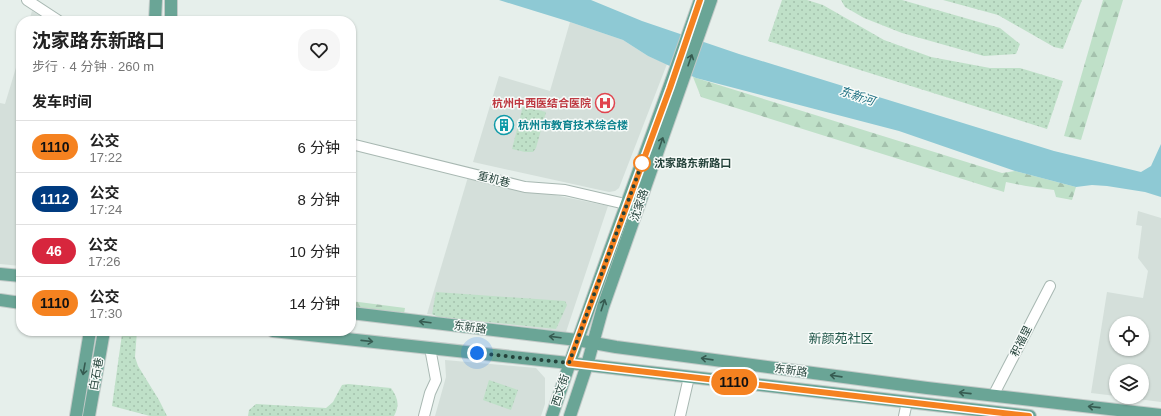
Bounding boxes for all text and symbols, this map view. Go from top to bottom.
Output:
button: heart [298,29,340,71]
text: 沈家路东新路口 [32,30,165,51]
one-way arrow [687,54,694,67]
text: 步行 · 4 分钟 · 260 m [32,59,154,74]
water label: 东新河 [838,84,878,109]
hospital icon: 杭州中西医结合医院 [594,92,616,114]
text: 发车时间 [32,93,92,110]
place label: 杭州中西医结合医院 [492,97,591,109]
building icon: 杭州市教育技术综合楼 [493,114,515,136]
place label: 杭州市教育技术综合楼 [518,119,628,131]
text: 公交 [90,132,120,149]
one-way arrow [657,138,665,150]
text: 1110 [40,139,70,155]
text: 6 分钟 [297,139,340,156]
text: 17:22 [90,150,122,165]
marker: 沈家路东新路口 [633,154,651,172]
place label: 沈家路东新路口 [654,157,731,169]
street label: 重机巷 [477,169,511,189]
text: 公交 [90,184,120,201]
street label: 沈家路 [628,187,650,223]
text: 1112 [40,191,70,207]
text: 8 分钟 [297,191,340,208]
text: 17:24 [90,202,122,217]
text: 公交 [88,236,118,253]
text: 46 [46,243,62,259]
text: 10 分钟 [289,243,340,260]
text: 17:26 [88,254,121,269]
text: 公交 [90,288,120,305]
text: 1110 [40,295,70,311]
text: 14 分钟 [289,295,340,312]
one-way arrow [600,300,608,312]
text: 17:30 [90,306,122,321]
map controls [1109,316,1149,404]
button: locate [1109,316,1149,356]
one-way arrow [419,318,432,326]
street label: 东新路 [453,319,487,335]
street label: 积福里 [1008,324,1034,358]
district label: 新颜苑社区 [808,331,874,346]
one-way arrow [548,333,561,341]
one-way arrow [360,338,373,345]
your location [467,343,487,363]
one-way arrow [701,355,714,363]
street label: 白石巷 [87,357,105,391]
street label: 东新路 [774,362,808,378]
one-way arrow [79,363,87,376]
button: layers [1109,364,1149,404]
line badge: 1110 [706,369,762,395]
street label: 西文街 [549,372,571,408]
one-way arrow [830,372,843,380]
text: 1110 [719,374,749,390]
one-way arrow [959,389,972,397]
one-way arrow [1088,404,1101,411]

